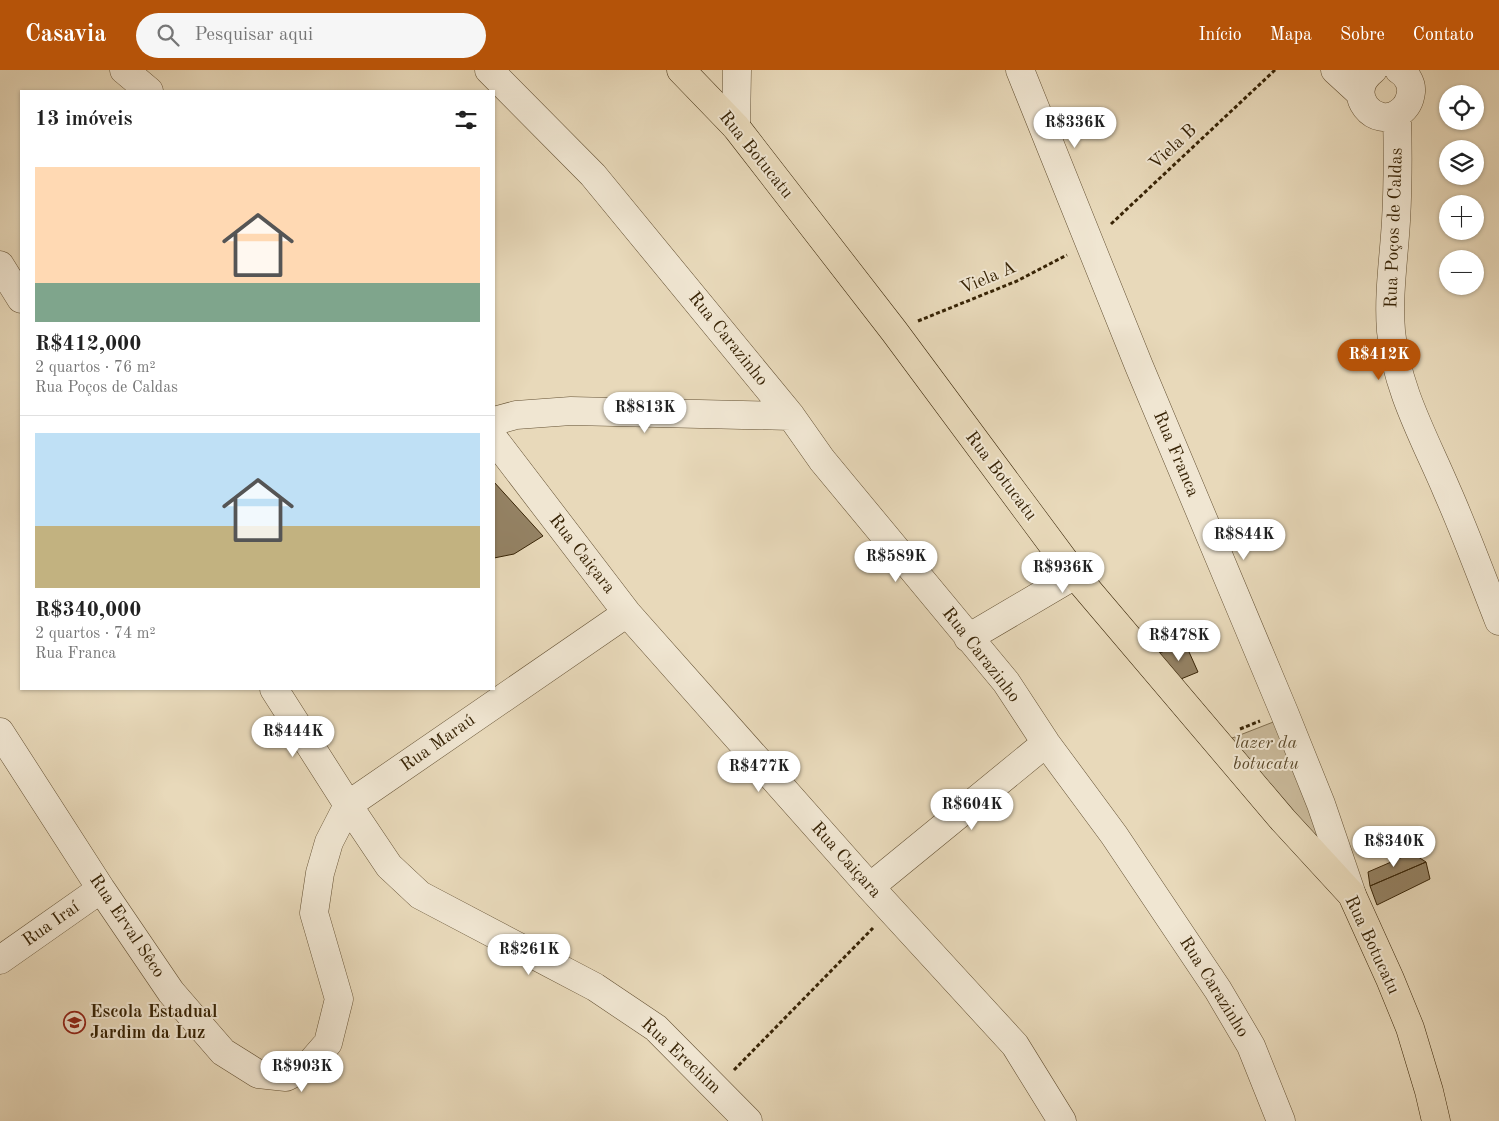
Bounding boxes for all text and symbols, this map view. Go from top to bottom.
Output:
search box [136,13,486,58]
icon: search [154,21,182,49]
text: Casavia [25,23,106,47]
text: Pesquisar aqui [194,26,313,45]
text: Início [1198,26,1242,44]
text: Mapa [1270,26,1312,44]
text: Sobre [1340,26,1385,44]
text: Contato [1413,26,1474,44]
map controls [1439,85,1484,295]
button: locate [1439,85,1484,130]
icon: filters [452,106,480,134]
pin: R$336K [1034,106,1116,149]
street label: Rua Botucatu [716,108,797,202]
text: 13 imóveis [35,109,133,130]
text: R$336K [1044,115,1106,131]
street label: Viela B [1146,121,1200,173]
button: layers [1439,140,1484,185]
street label: Rua Poços de Caldas [1382,147,1406,309]
button: + [1439,195,1484,240]
icon: home [213,200,303,290]
button: − [1439,250,1484,295]
street label: Viela A [957,258,1019,298]
street label: Rua Carazinho [685,289,771,389]
text: R$412,000 [35,334,141,355]
pin: R$412K [1338,338,1420,381]
text: R$412K [1348,347,1410,363]
text: 2 quartos · 76 m² [35,360,156,376]
text: Rua Poços de Caldas [35,380,178,396]
pin: R$813K [604,392,686,434]
text: R$813K [614,400,676,416]
street label: Rua Franca [1150,408,1202,500]
street label: Rua Botucatu [962,428,1040,524]
icon: home [213,465,303,555]
street label: Rua Caiçara [546,511,618,597]
pin: R$844K [1203,518,1285,561]
text: R$844K [1213,527,1275,543]
pin: R$589K [855,540,937,583]
text: R$589K [865,549,927,565]
pin: R$936K [1022,552,1104,594]
text: R$936K [1032,560,1094,576]
text: R$340,000 [35,600,141,621]
street label: Rua Carazinho [939,604,1023,706]
pin: R$478K [1138,620,1220,662]
text: 2 quartos · 74 m² [35,626,156,642]
text: R$478K [1148,628,1210,644]
text: Rua Franca [35,646,116,662]
street label: Rua Maraú [397,711,479,775]
pin: R$444K [252,716,334,758]
text: R$444K [262,724,324,740]
park label: lazer da botucatu [1233,734,1299,773]
pin: R$477K [718,750,800,793]
text: R$477K [728,759,790,775]
pin: R$604K [931,788,1013,831]
text: R$604K [941,797,1003,813]
street label: Rua Caiçara [807,819,885,901]
pin: R$340K [1353,826,1435,868]
text: R$340K [1363,834,1425,850]
street label: Rua Erval Sêco [86,871,168,981]
street label: Rua Botucatu [1341,893,1403,997]
street label: Rua Iraí [19,898,83,950]
pin: R$261K [488,934,570,976]
street label: Rua Carazinho [1176,934,1252,1041]
text: R$261K [498,942,560,958]
place label: Escola Estadual Jardim da Luz [90,1003,218,1042]
school or university icon: Escola Estadual Jardim da Luz [62,1010,86,1034]
street label: Rua Erechim [638,1015,724,1097]
pin: R$903K [261,1050,343,1093]
text: R$903K [271,1059,333,1075]

